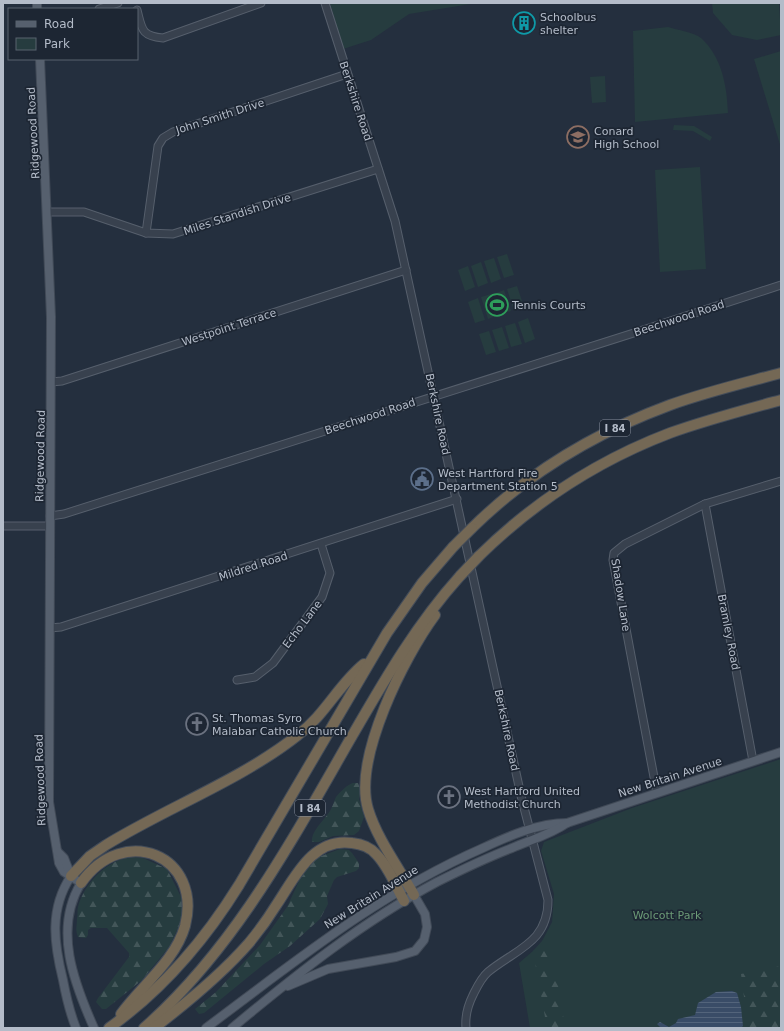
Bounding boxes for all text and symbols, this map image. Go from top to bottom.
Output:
legend [8,8,138,60]
building icon: Schoolbus shelter [511,10,537,36]
place label: Schoolbus shelter [540,11,596,37]
text: Road [44,17,74,31]
text: Park [44,37,70,51]
street label: Berkshire Road [336,60,375,143]
street label: Ridgewood Road [25,87,42,179]
street label: John Smith Drive [173,96,266,137]
school or university icon: Conard High School [565,124,591,150]
place label: Conard High School [594,125,659,151]
street label: Miles Standish Drive [182,191,293,238]
sports icon: Tennis Courts [484,292,510,318]
street label: Beechwood Road [632,298,726,339]
place label: Tennis Courts [511,299,586,312]
street label: Westpoint Terrace [180,306,278,349]
street label: Berkshire Road [423,372,453,456]
street label: Beechwood Road [323,396,417,437]
street label: Ridgewood Road [33,410,48,502]
road number: I 84 [600,420,630,436]
public building icon: West Hartford Fire Department Station 5 [409,466,435,492]
place label: West Hartford Fire Department Station 5 [438,467,558,493]
street label: Mildred Road [217,549,289,584]
street label: Shadow Lane [608,558,633,633]
street label: Bramley Road [715,593,742,671]
street label: Echo Lane [280,598,325,651]
street label: Berkshire Road [492,688,522,772]
church icon: St. Thomas Syro Malabar Catholic Church [184,711,210,737]
place label: St. Thomas Syro Malabar Catholic Church [212,712,347,738]
street label: Ridgewood Road [32,734,49,826]
street label: New Britain Avenue [617,755,724,800]
church icon: West Hartford United Methodist Church [436,784,462,810]
place label: West Hartford United Methodist Church [464,785,580,811]
road number: I 84 [295,800,325,816]
street label: New Britain Avenue [322,863,421,932]
park label: Wolcott Park [633,909,702,922]

